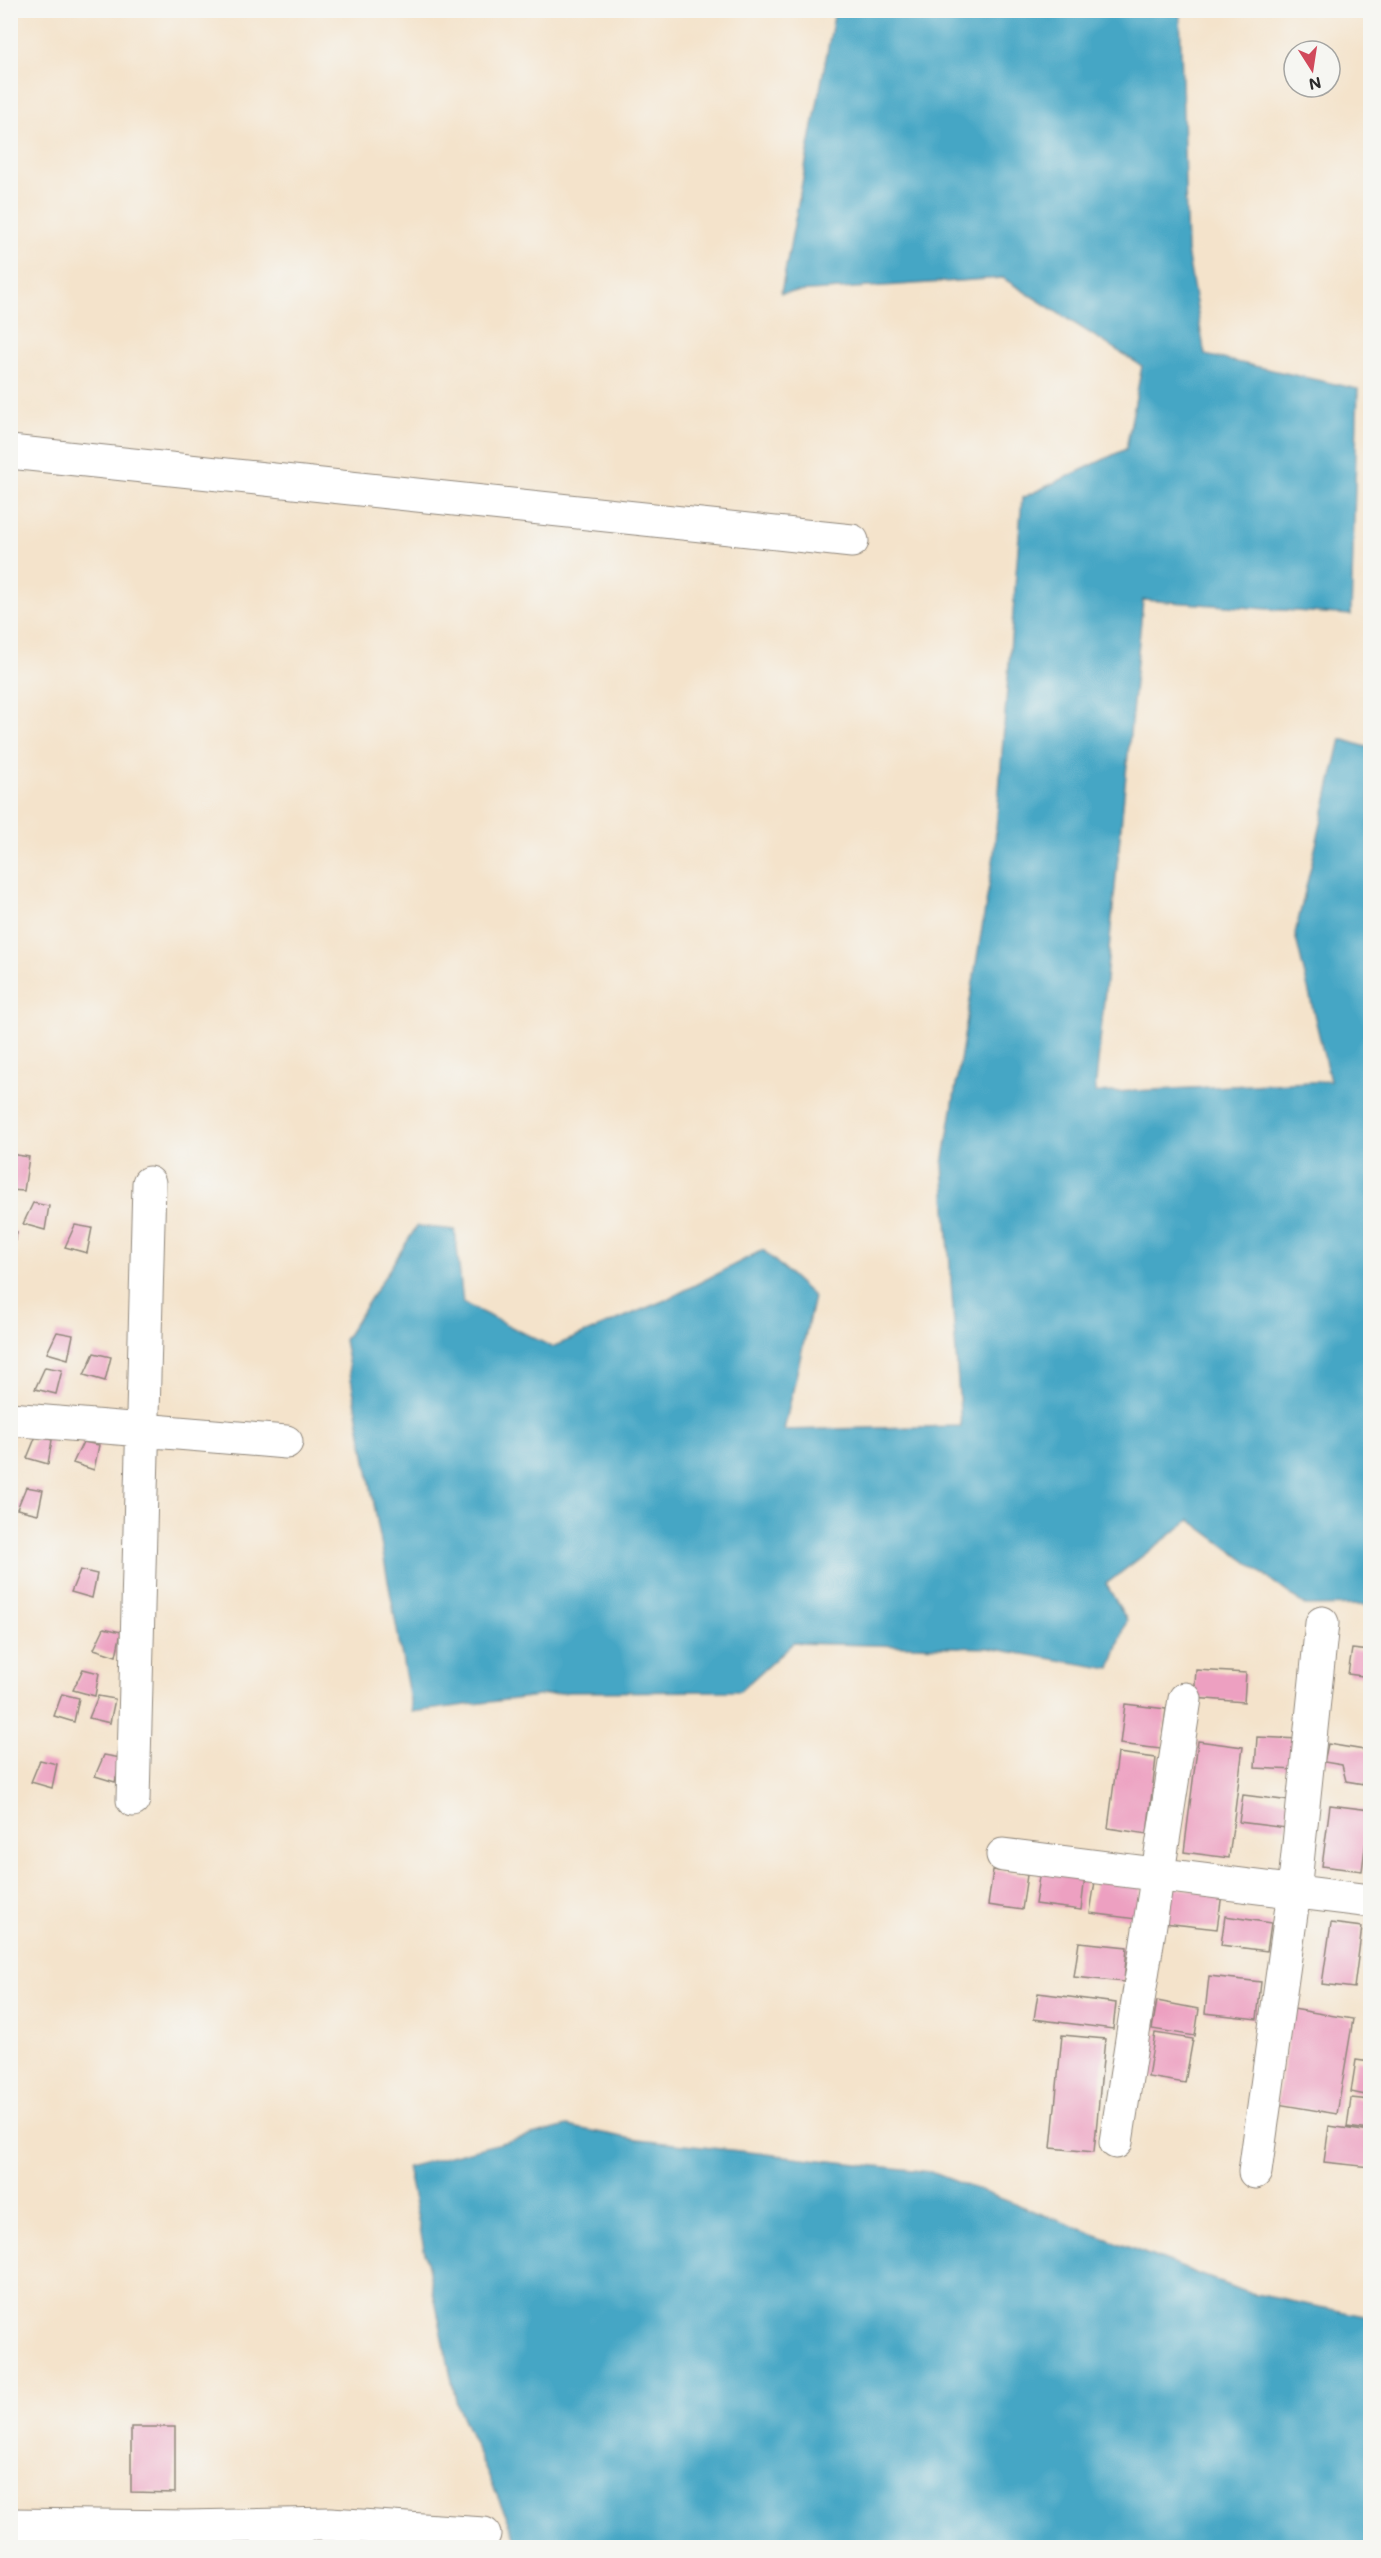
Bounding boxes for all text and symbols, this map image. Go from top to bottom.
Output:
north arrow [1282,39,1342,99]
text: N [1307,73,1323,96]

